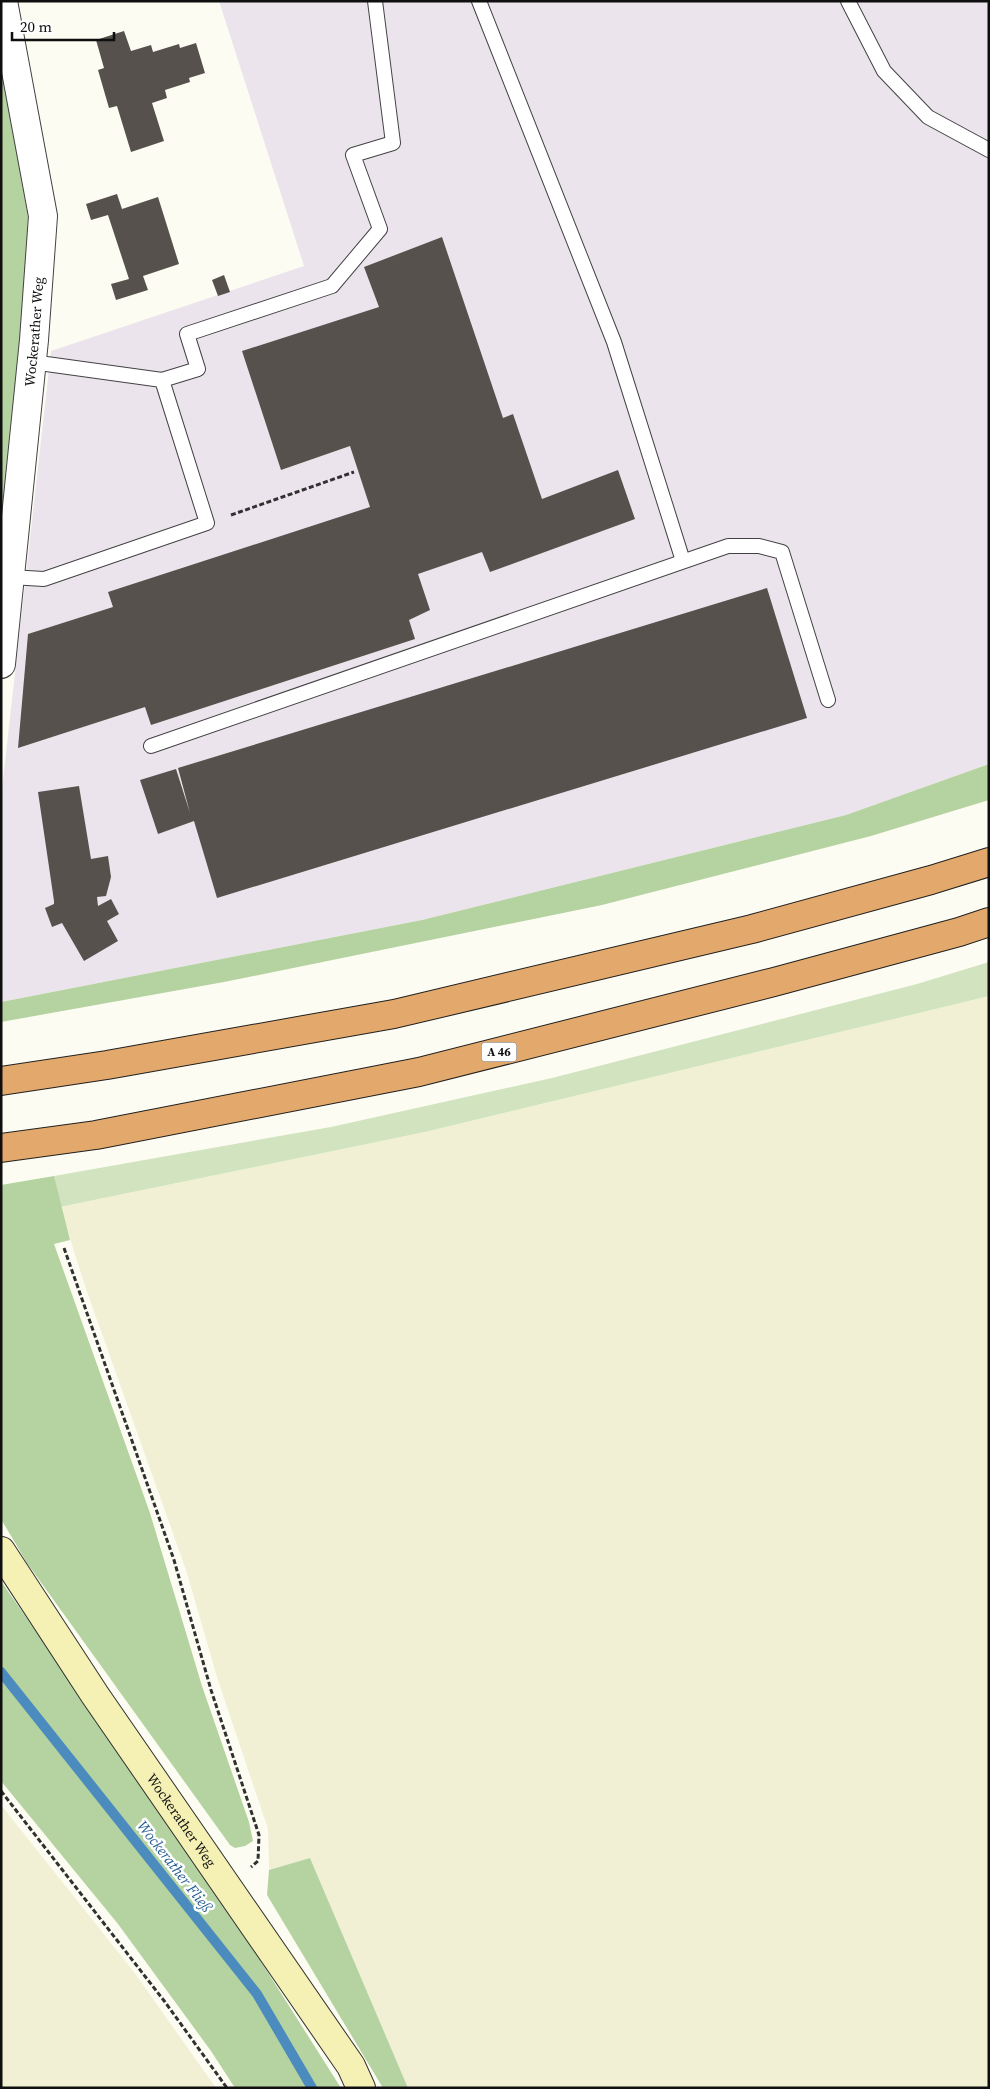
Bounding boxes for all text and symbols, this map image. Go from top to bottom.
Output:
scale bar [12,10,115,42]
text: 20 m [20,16,52,37]
street label: Wockerather Weg [19,276,49,388]
road number: A 46 [482,1042,516,1062]
street label: Wockerather Weg [142,1769,221,1871]
water label: Wockerather Fließ [133,1816,218,1916]

